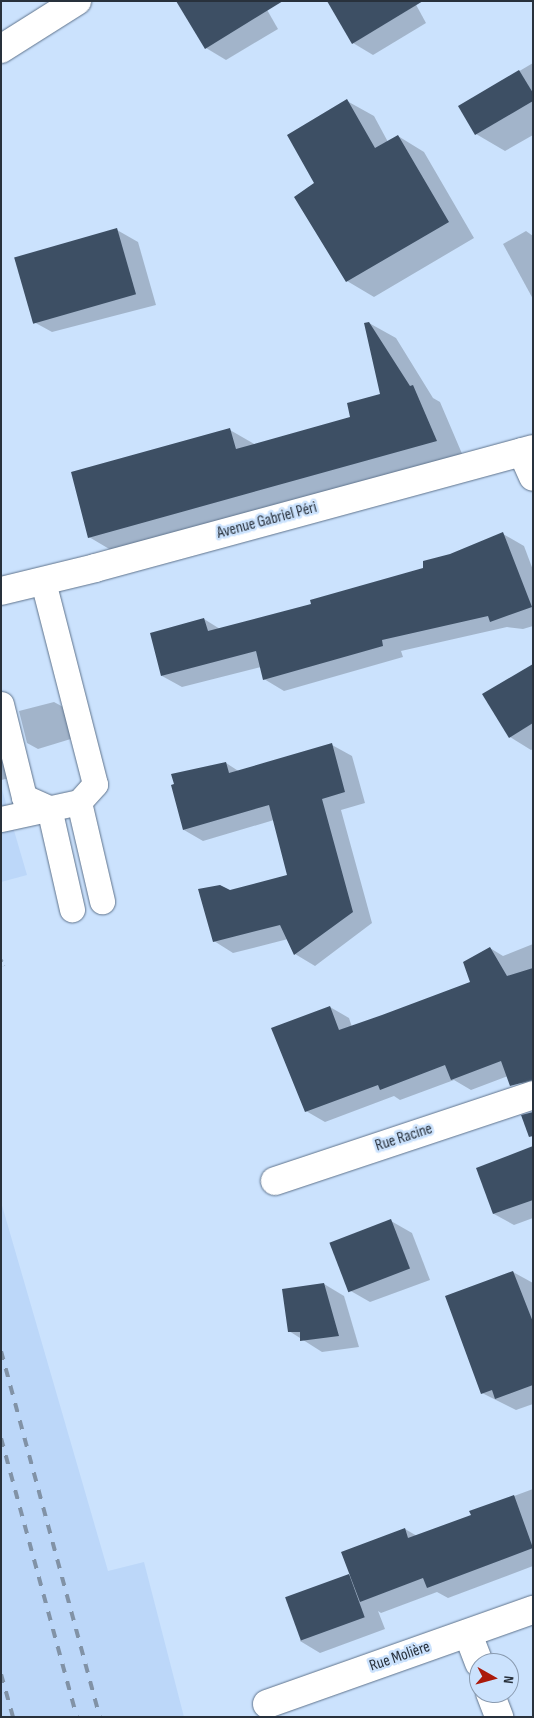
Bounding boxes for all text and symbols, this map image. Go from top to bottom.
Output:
street label: Avenue Gabriel Péri [215,498,319,544]
street label: Rue Racine [373,1120,435,1156]
street label: Rue Molière [367,1638,433,1676]
north arrow [469,1653,519,1703]
text: N [500,1675,517,1685]

